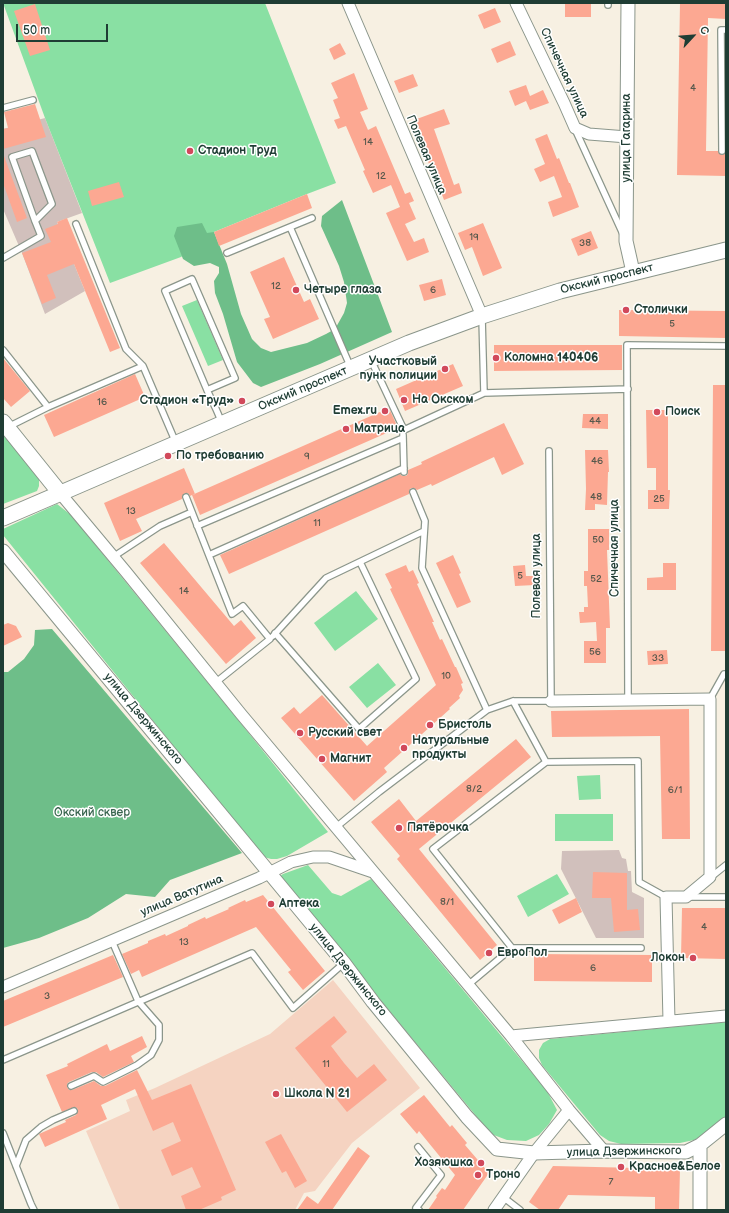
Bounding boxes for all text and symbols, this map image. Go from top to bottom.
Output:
scale bar [18,16,110,42]
north arrow [673,16,713,56]
text: 50 m [23,23,50,38]
text: С [697,24,712,37]
street label: Спичечная улица [537,26,591,120]
house number: 4 [690,82,696,94]
street label: улица Гагарина [620,94,634,182]
street label: Полевая улица [403,113,449,197]
house number: 14 [363,136,373,148]
place label: Стадион Труд [198,144,277,158]
marker: Стадион Труд [185,146,195,156]
house number: 12 [376,170,386,182]
house number: 19 [469,231,479,243]
house number: 38 [579,237,591,249]
street label: Окский проспект [559,260,655,298]
house number: 12 [271,280,281,292]
place label: Четыре глаза [304,283,382,297]
house number: 6 [430,284,436,296]
marker: Четыре глаза [291,285,301,295]
place label: Столички [634,303,688,317]
marker: Столички [621,305,631,315]
house number: 5 [669,318,675,330]
place label: Коломна 140406 [504,351,598,365]
marker: Коломна 140406 [491,353,501,363]
place label: Участковый пунк полиции [360,355,437,383]
street label: Окский проспект [256,364,350,414]
marker: Участковый пунк полиции [440,364,450,374]
place label: На Окском [412,393,473,407]
place label: Стадион «Труд» [140,394,234,408]
marker: На Окском [399,395,409,405]
house number: 16 [97,396,107,408]
marker: Стадион «Труд» [237,396,247,406]
place label: Emex.ru [333,404,377,418]
place label: Поиск [665,405,700,419]
marker: Emex.ru [380,406,390,416]
marker: Поиск [652,407,662,417]
house number: 44 [589,415,601,427]
place label: Матрица [354,422,405,436]
marker: Матрица [341,424,351,434]
place label: По требованию [176,449,264,463]
house number: 9 [304,450,310,462]
marker: По требованию [163,451,173,461]
house number: 46 [591,455,603,467]
house number: 48 [590,491,602,503]
house number: 25 [653,493,665,505]
street label: Спичечная улица [608,499,622,597]
house number: 13 [126,505,136,517]
house number: 11 [313,517,321,529]
street label: Полевая улица [530,533,544,619]
house number: 50 [592,534,604,546]
house number: 5 [517,570,523,582]
house number: 52 [590,573,602,585]
house number: 14 [179,585,189,597]
house number: 56 [589,646,601,658]
house number: 33 [652,652,664,664]
street label: улица Дзержинского [101,670,185,768]
house number: 10 [441,670,451,682]
place label: Бристоль [438,718,491,732]
marker: Бристоль [425,720,435,730]
place label: Русский свет [308,726,382,740]
marker: Русский свет [295,728,305,738]
place label: Натуральные продукты [412,734,489,762]
marker: Натуральные продукты [399,743,409,753]
place label: Магнит [330,752,371,766]
marker: Магнит [317,754,327,764]
house number: 8/2 [466,783,482,795]
house number: 6/1 [668,784,682,796]
park label: Окский сквер [54,806,130,820]
place label: Пятёрочка [407,821,469,835]
marker: Пятёрочка [394,823,404,833]
street label: улица Ватутина [138,872,226,920]
house number: 8/1 [440,896,454,908]
place label: Аптека [279,897,319,911]
marker: Аптека [266,899,276,909]
street label: улица Дзержинского [306,921,390,1019]
house number: 4 [701,921,707,933]
house number: 13 [179,936,189,948]
place label: ЕвроПол [497,946,547,960]
marker: ЕвроПол [484,948,494,958]
place label: Локон [651,951,685,965]
marker: Локон [688,953,698,963]
house number: 6 [590,962,596,974]
house number: 3 [44,990,50,1002]
house number: 11 [322,1058,330,1070]
place label: Школа N 21 [284,1087,350,1101]
marker: Школа N 21 [271,1089,281,1099]
street label: улица Дзержинского [566,1144,682,1160]
place label: Хозяюшка [415,1156,473,1170]
marker: Хозяюшка [476,1158,486,1168]
place label: Красное&Белое [629,1160,720,1174]
marker: Красное&Белое [616,1162,626,1172]
place label: Троно [486,1168,520,1182]
marker: Троно [473,1170,483,1180]
house number: 7 [609,1176,613,1188]

